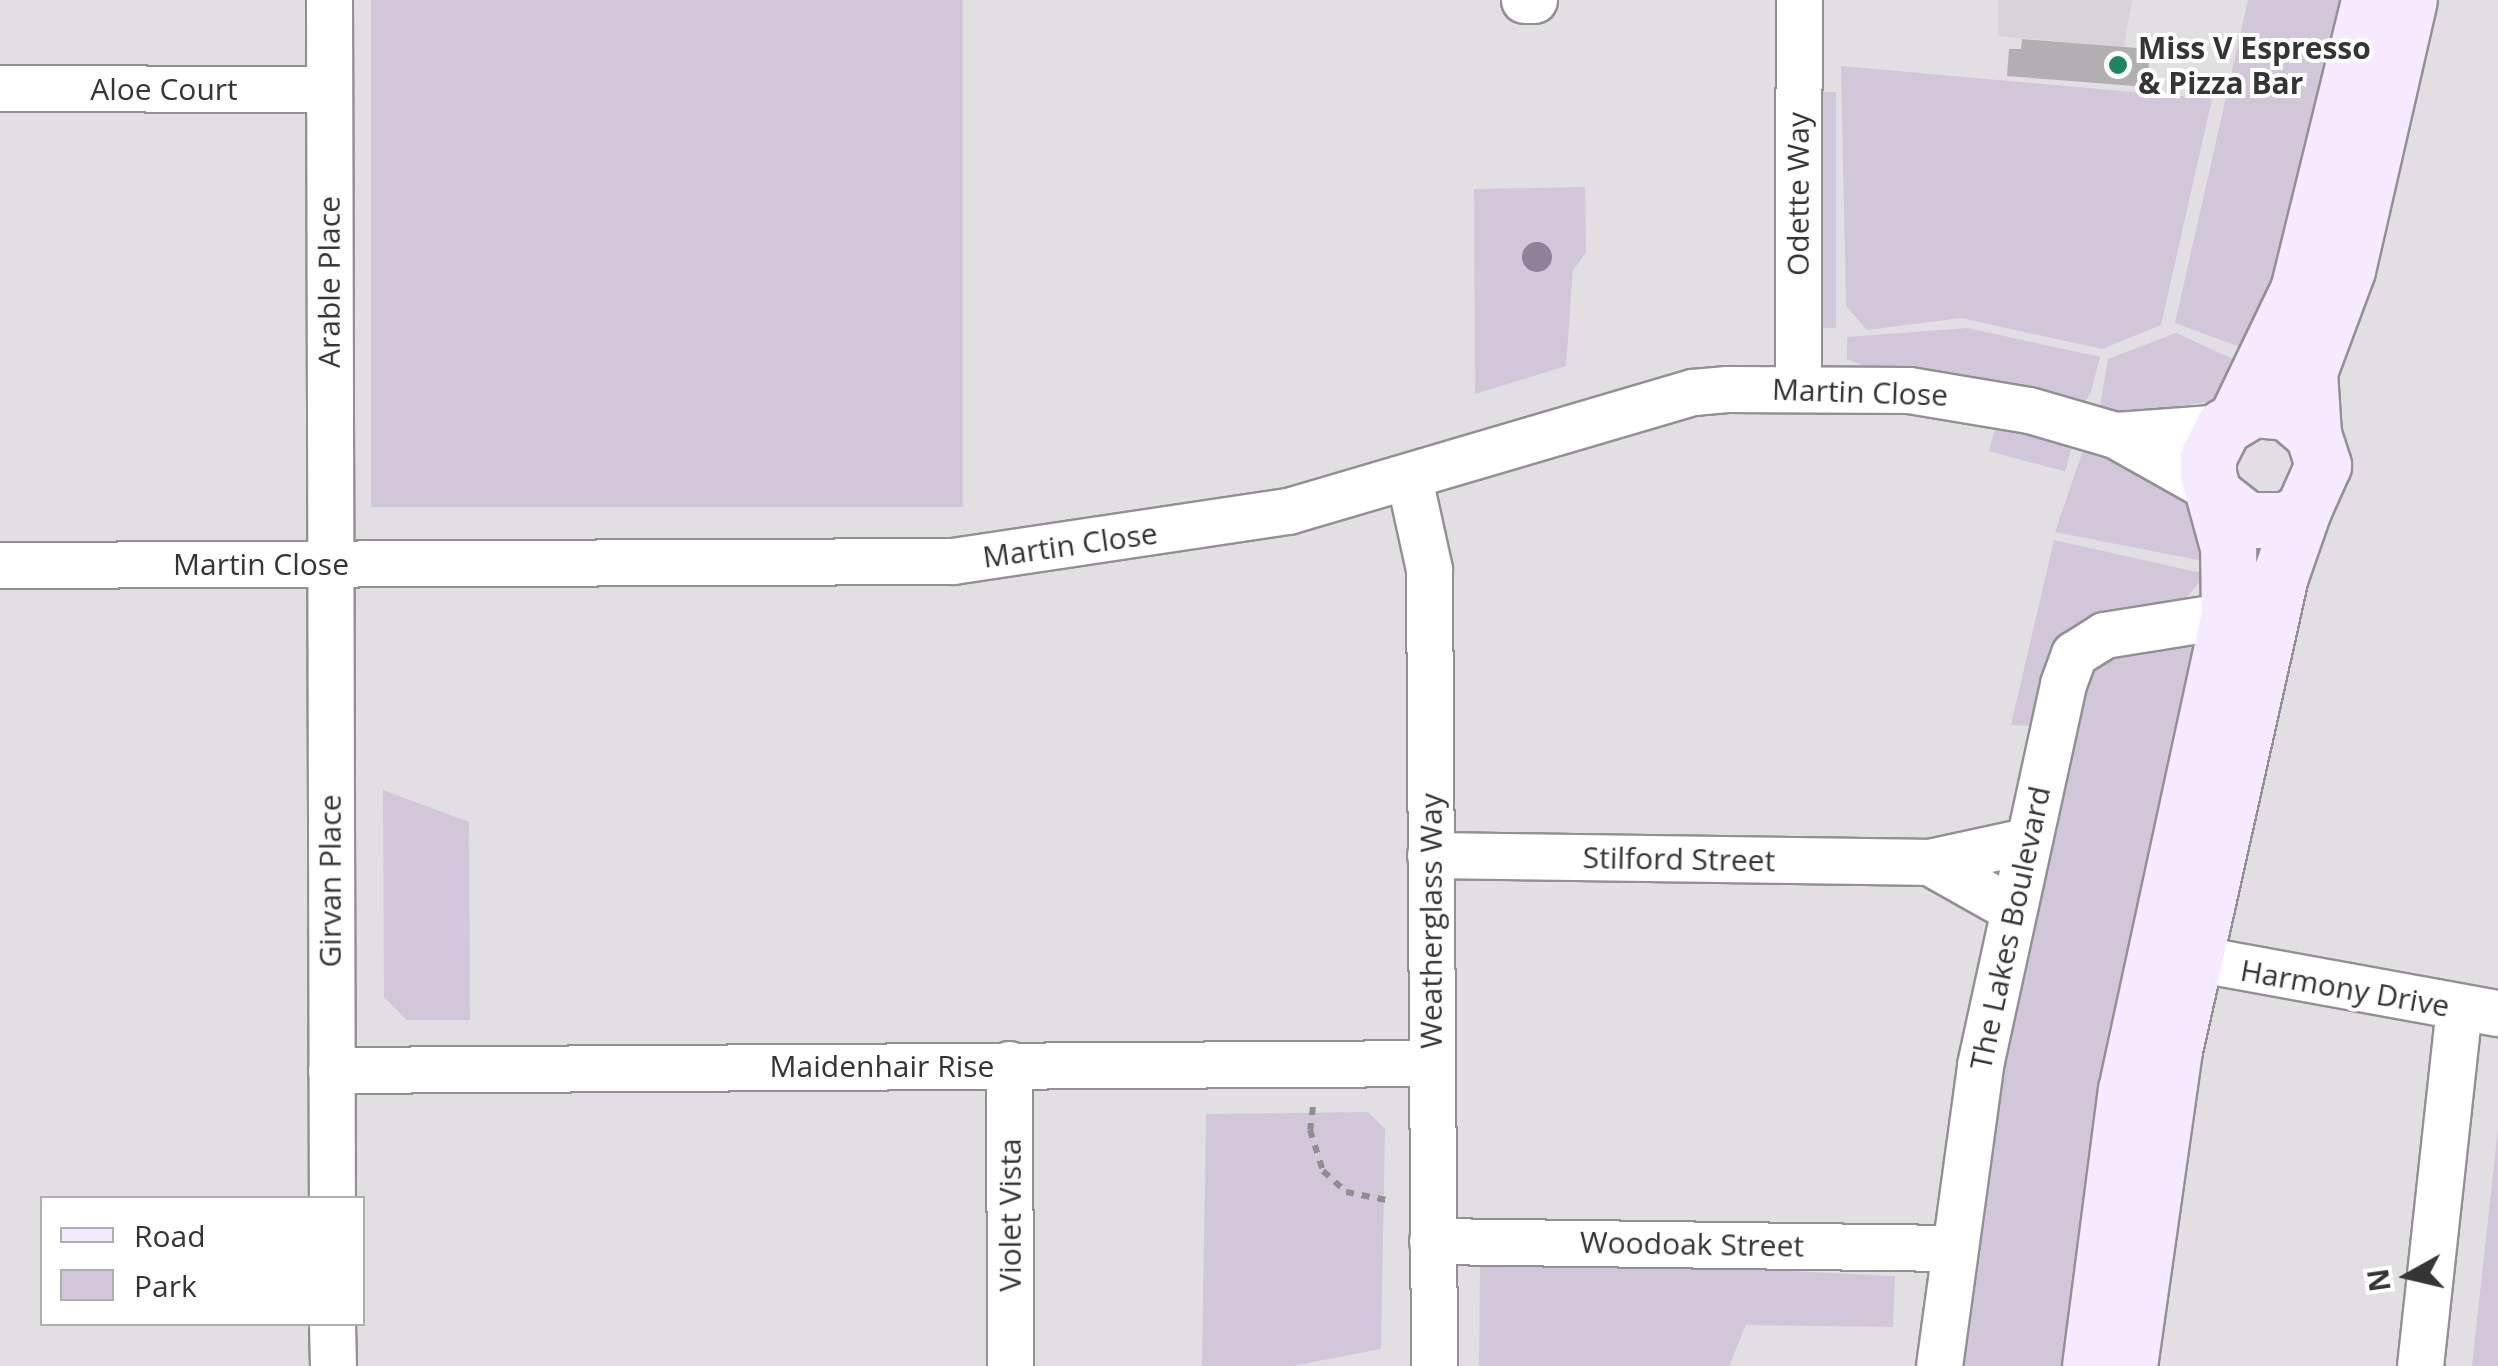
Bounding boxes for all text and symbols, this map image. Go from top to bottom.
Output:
place label: Miss V Espresso & Pizza Bar [2138,30,2371,100]
marker: Miss V Espresso & Pizza Bar [2107,54,2129,76]
street label: Aloe Court [90,71,238,107]
street label: Odette Way [1780,112,1816,276]
street label: Arable Place [311,196,347,368]
street label: Martin Close [1771,371,1949,413]
street label: Martin Close [980,515,1160,575]
street label: Martin Close [173,546,349,582]
street label: The Lakes Boulevard [1962,783,2058,1073]
street label: Weatherglass Way [1413,793,1449,1049]
street label: Girvan Place [312,795,348,967]
street label: Stilford Street [1582,839,1776,879]
street label: Harmony Drive [2238,952,2452,1024]
street label: Maidenhair Rise [770,1048,994,1084]
street label: Violet Vista [992,1138,1028,1292]
legend [40,1196,365,1326]
text: Road [134,1215,206,1256]
street label: Woodoak Street [1580,1224,1804,1264]
north arrow [2358,1226,2458,1326]
text: Park [134,1265,197,1306]
text: N [2358,1266,2399,1294]

